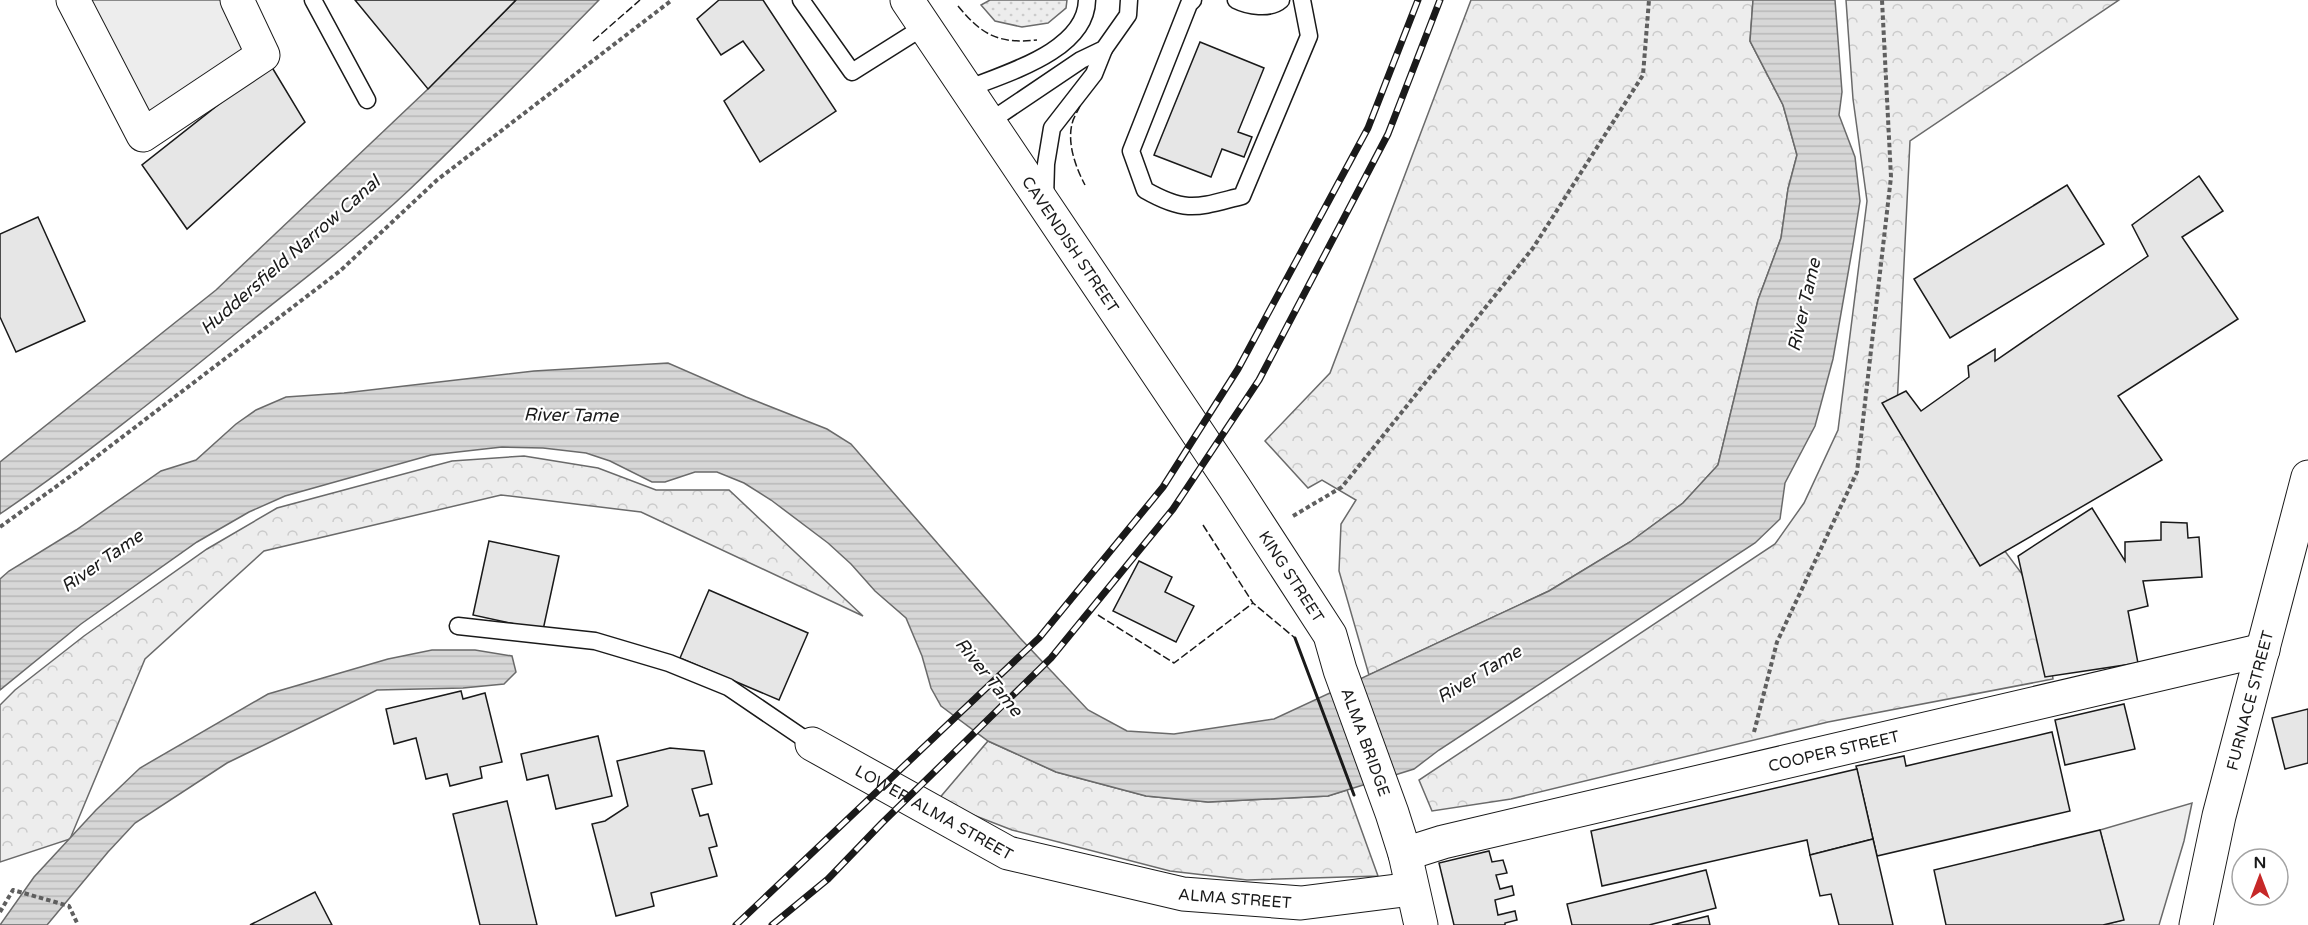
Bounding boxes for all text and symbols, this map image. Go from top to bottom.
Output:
water label: Huddersfield Narrow Canal [196,169,386,339]
street label: CAVENDISH STREET [1017,173,1123,317]
water label: River Tame [1783,256,1826,354]
water label: River Tame [523,403,619,427]
water label: River Tame [57,524,148,597]
street label: KING STREET [1254,527,1328,627]
street label: FURNACE STREET [2222,628,2278,773]
water label: River Tame [951,633,1028,721]
water label: River Tame [1433,640,1526,708]
street label: ALMA BRIDGE [1336,685,1394,799]
street label: COOPER STREET [1766,726,1902,777]
street label: LOWER ALMA STREET [851,761,1017,865]
north arrow [2230,847,2290,907]
text: N [2254,853,2266,873]
street label: ALMA STREET [1177,885,1292,913]

